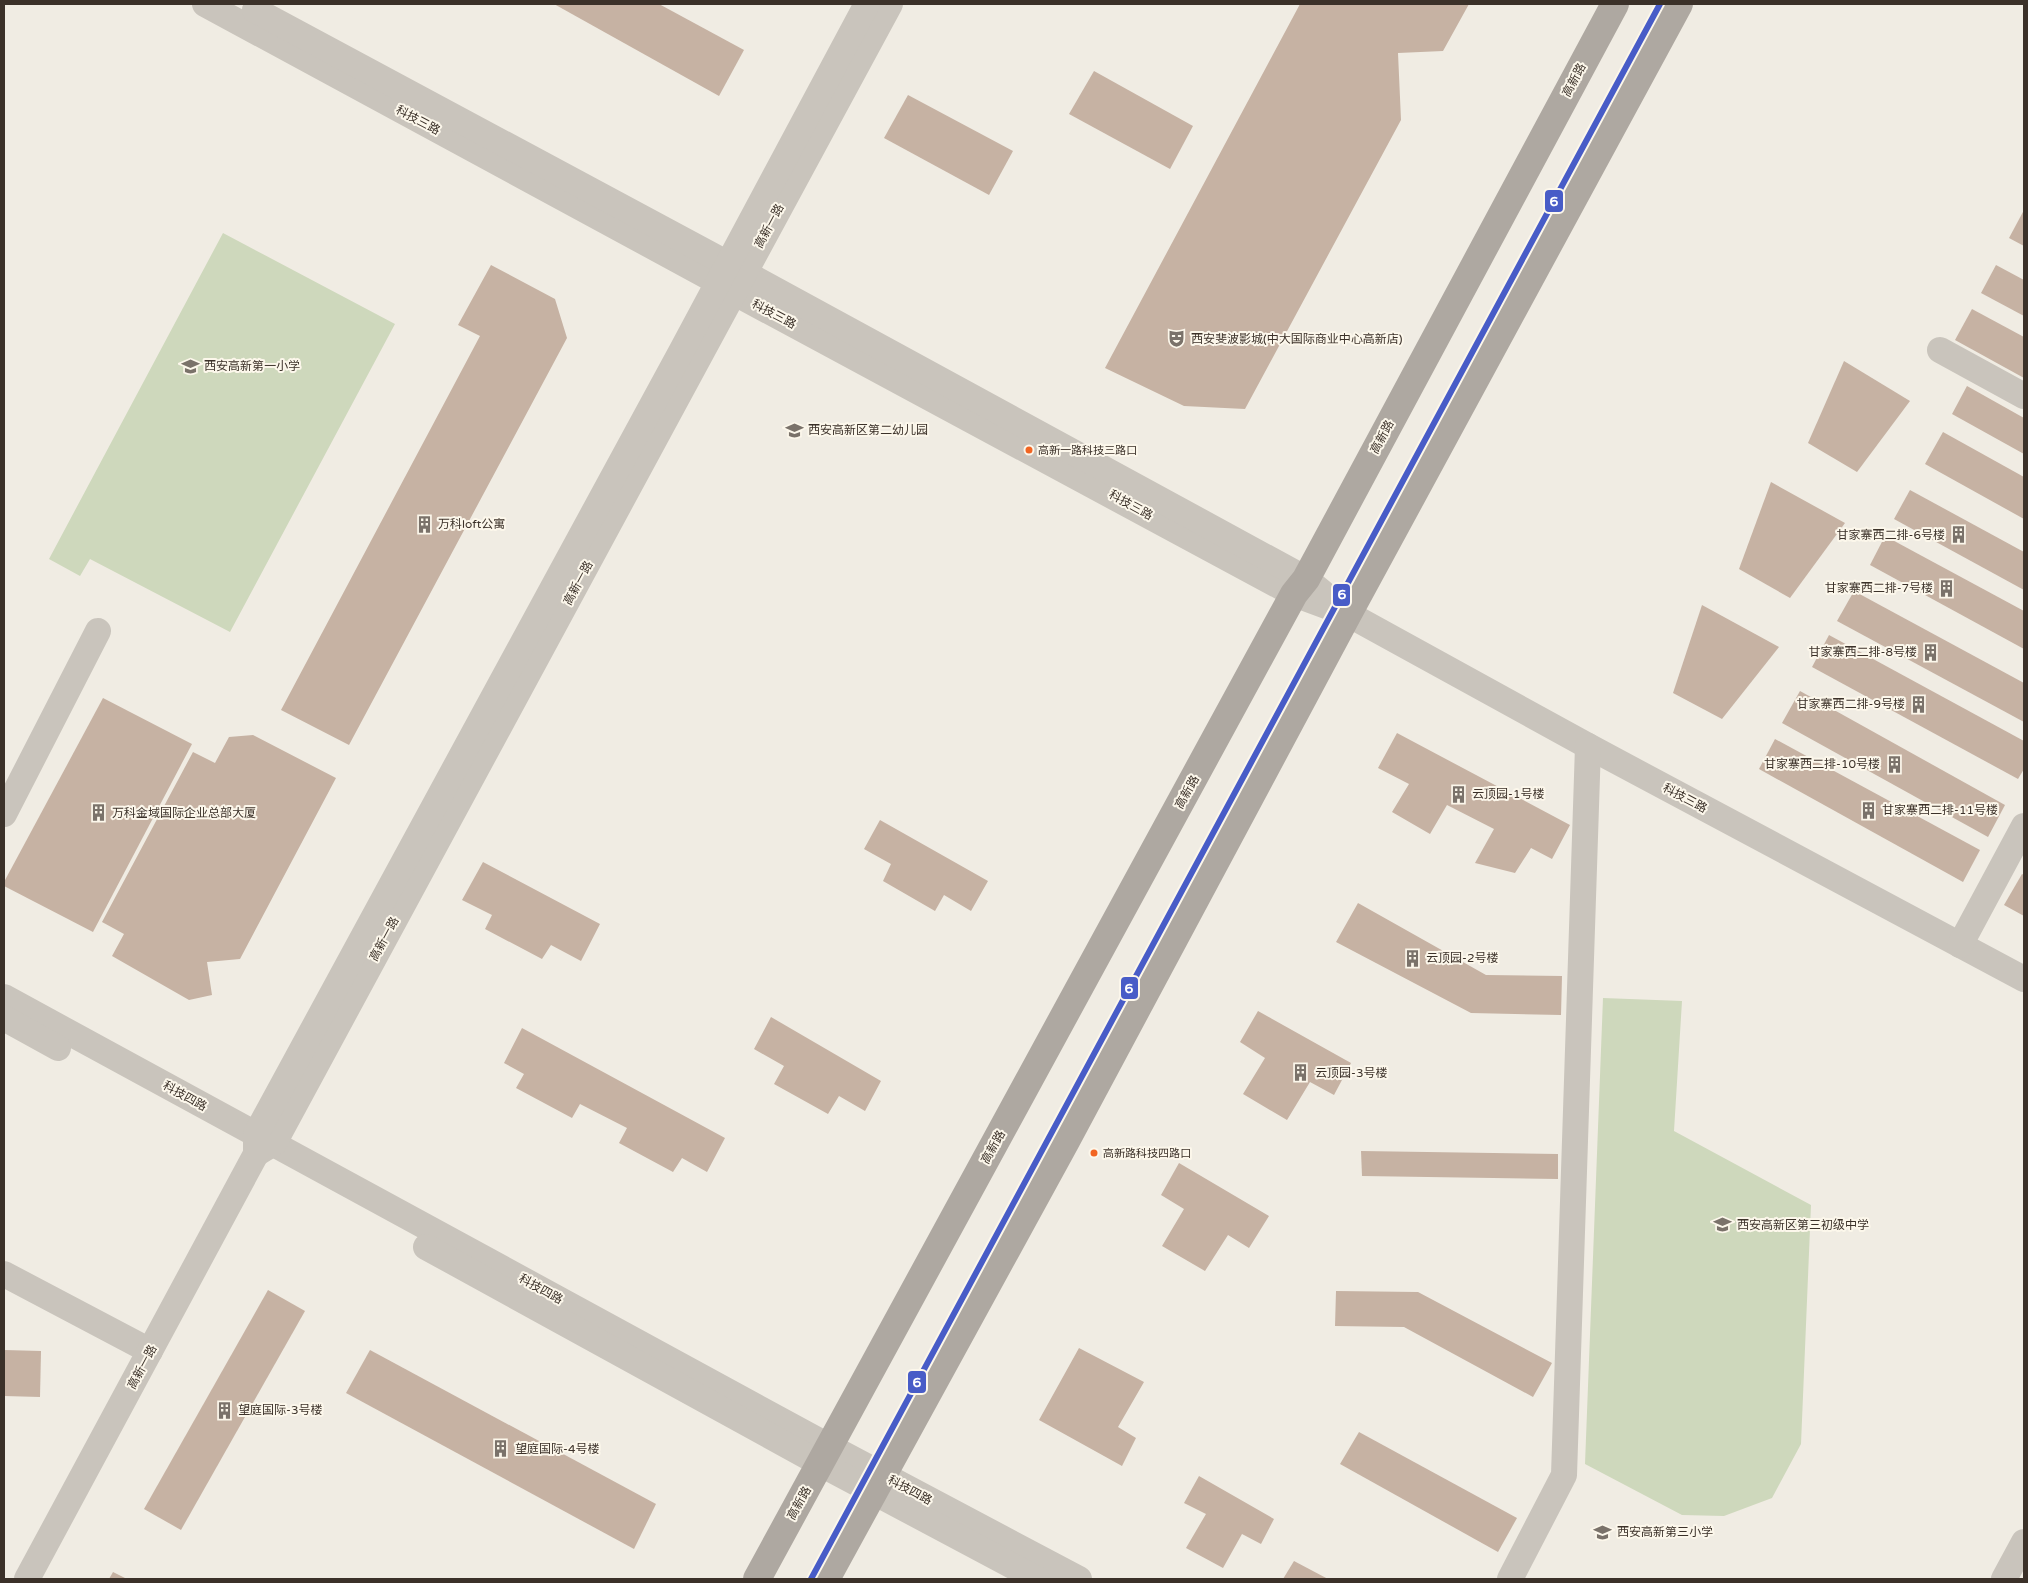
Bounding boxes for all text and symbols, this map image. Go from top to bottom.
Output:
street label: 高新路 [1559,61,1589,99]
street label: 科技三路 [394,103,442,137]
line badge: 6 [1544,189,1564,213]
text: 6 [1550,193,1559,210]
street label: 高新一路 [752,202,786,250]
street label: 科技三路 [750,297,798,331]
theatre icon: 西安斐波影城(中大国际商业中心高新店) [1167,329,1187,349]
place label: 西安斐波影城(中大国际商业中心高新店) [1191,332,1403,346]
school or university icon: 西安高新第一小学 [180,356,200,376]
place label: 西安高新第一小学 [204,359,300,373]
street label: 高新路 [1367,418,1397,456]
school or university icon: 西安高新区第二幼儿园 [784,420,804,440]
place label: 西安高新区第二幼儿园 [808,423,928,437]
place label: 高新一路科技三路口 [1038,444,1137,457]
marker: 高新一路科技三路口 [1024,445,1034,455]
street label: 科技三路 [1107,487,1155,523]
building icon: 万科loft公寓 [414,514,434,534]
place label: 万科loft公寓 [438,517,505,531]
building icon: 甘家寨西二排-6号楼 [1949,525,1969,545]
place label: 甘家寨西二排-6号楼 [1837,528,1945,542]
street label: 高新一路 [561,559,595,607]
building icon: 甘家寨西二排-7号楼 [1937,578,1957,598]
place label: 甘家寨西二排-7号楼 [1825,581,1933,595]
line badge: 6 [1332,583,1351,607]
text: 6 [1338,586,1347,603]
building icon: 甘家寨西二排-8号楼 [1921,642,1941,662]
place label: 甘家寨西二排-8号楼 [1809,645,1917,659]
building icon: 甘家寨西二排-9号楼 [1909,694,1929,714]
place label: 甘家寨西二排-9号楼 [1797,697,1905,711]
building icon: 甘家寨西二排-10号楼 [1884,754,1904,774]
place label: 甘家寨西二排-10号楼 [1764,757,1880,771]
street label: 高新路 [1172,773,1202,811]
street label: 科技三路 [1661,781,1709,815]
building icon: 云顶园-1号楼 [1448,784,1468,804]
place label: 云顶园-1号楼 [1472,787,1544,801]
building icon: 甘家寨西二排-11号楼 [1858,800,1878,820]
building icon: 万科金域国际企业总部大厦 [88,803,108,823]
place label: 甘家寨西二排-11号楼 [1882,803,1998,817]
place label: 万科金域国际企业总部大厦 [112,806,256,820]
street label: 高新一路 [367,915,401,963]
building icon: 云顶园-2号楼 [1402,948,1422,968]
place label: 云顶园-2号楼 [1426,951,1498,965]
line badge: 6 [1120,976,1139,1000]
text: 6 [1125,980,1134,997]
building icon: 云顶园-3号楼 [1291,1063,1311,1083]
place label: 云顶园-3号楼 [1315,1066,1387,1080]
street label: 科技四路 [161,1078,209,1114]
street label: 高新路 [978,1128,1008,1166]
place label: 高新路科技四路口 [1103,1147,1191,1160]
marker: 高新路科技四路口 [1089,1148,1099,1158]
school or university icon: 西安高新区第三初级中学 [1713,1215,1733,1235]
place label: 西安高新区第三初级中学 [1737,1218,1869,1232]
street label: 科技四路 [517,1271,565,1307]
street label: 高新一路 [125,1343,159,1391]
line badge: 6 [907,1370,927,1394]
text: 6 [913,1374,922,1391]
building icon: 望庭国际-3号楼 [214,1400,234,1420]
place label: 望庭国际-3号楼 [238,1403,322,1417]
building icon: 望庭国际-4号楼 [491,1439,511,1459]
place label: 望庭国际-4号楼 [515,1442,600,1456]
street label: 科技四路 [886,1473,934,1507]
street label: 高新路 [784,1484,814,1522]
school or university icon: 西安高新第三小学 [1593,1522,1613,1542]
place label: 西安高新第三小学 [1617,1525,1713,1539]

